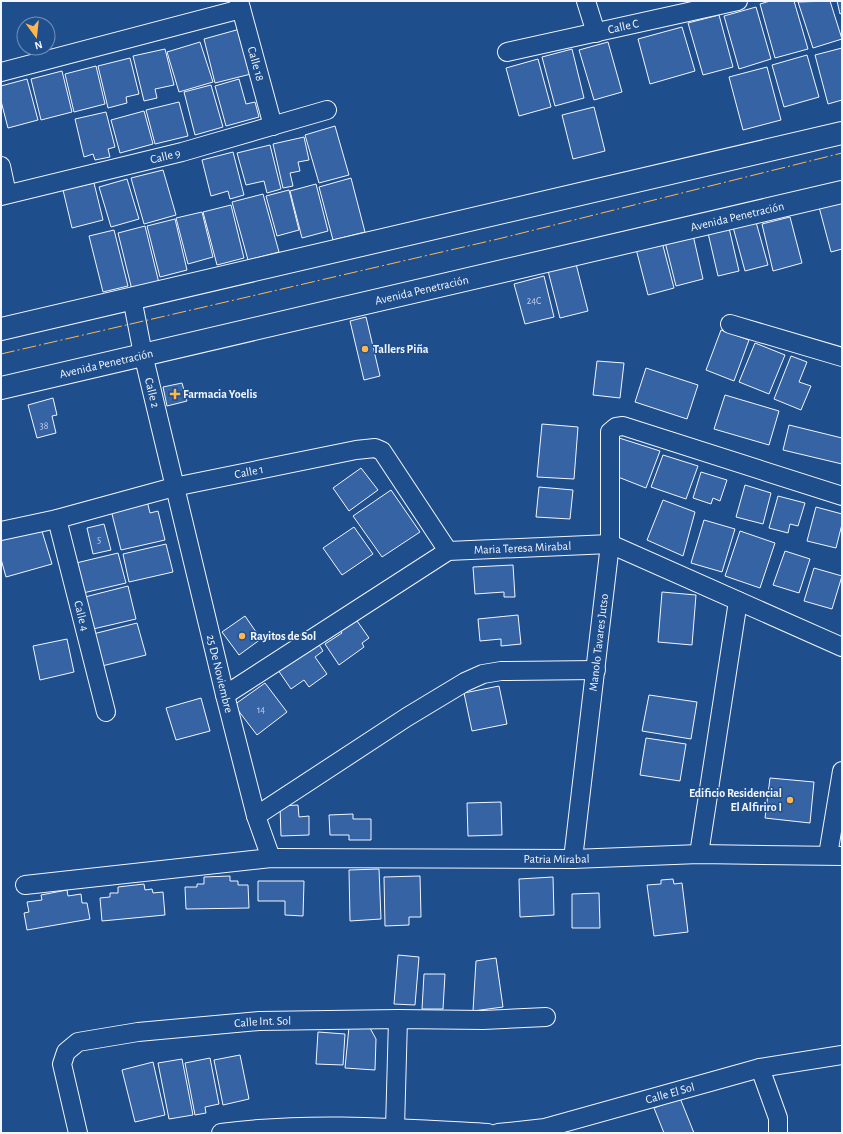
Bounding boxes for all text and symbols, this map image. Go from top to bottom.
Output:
north arrow [16,16,56,56]
street label: Calle C [607,17,640,36]
text: N [33,39,44,51]
street label: Calle 18 [246,45,267,83]
street label: Calle 9 [149,147,182,166]
street label: Avenida Penetración [689,200,785,233]
street label: Avenida Penetración [374,273,470,307]
house number: 24C [527,296,541,306]
place label: Tallers Piña [373,343,429,355]
marker: Tallers Piña [360,344,370,354]
street label: Avenida Penetración [58,347,154,380]
street label: Calle 2 [143,376,162,410]
place label: Farmacia Yoelis [183,388,258,400]
marker: Farmacia Yoelis [170,389,180,399]
house number: 38 [40,421,49,431]
street label: Calle 1 [233,463,265,481]
house number: 5 [97,535,101,545]
street label: Maria Teresa Mirabal [473,540,571,556]
street label: Manolo Tavares Jutso [587,593,610,692]
street label: Calle 4 [72,599,91,633]
place label: Rayitos de Sol [250,630,316,643]
marker: Rayitos de Sol [237,631,247,641]
street label: 25 De Noviembre [205,633,235,714]
house number: 14 [257,705,265,715]
place label: Edificio Residencial El Alfiriro I [689,787,782,813]
marker: Edificio Residencial El Alfiriro I [785,795,795,805]
street label: Patria Mirabal [523,852,590,865]
street label: Calle Int. Sol [234,1015,291,1029]
street label: Calle El Sol [644,1081,696,1106]

